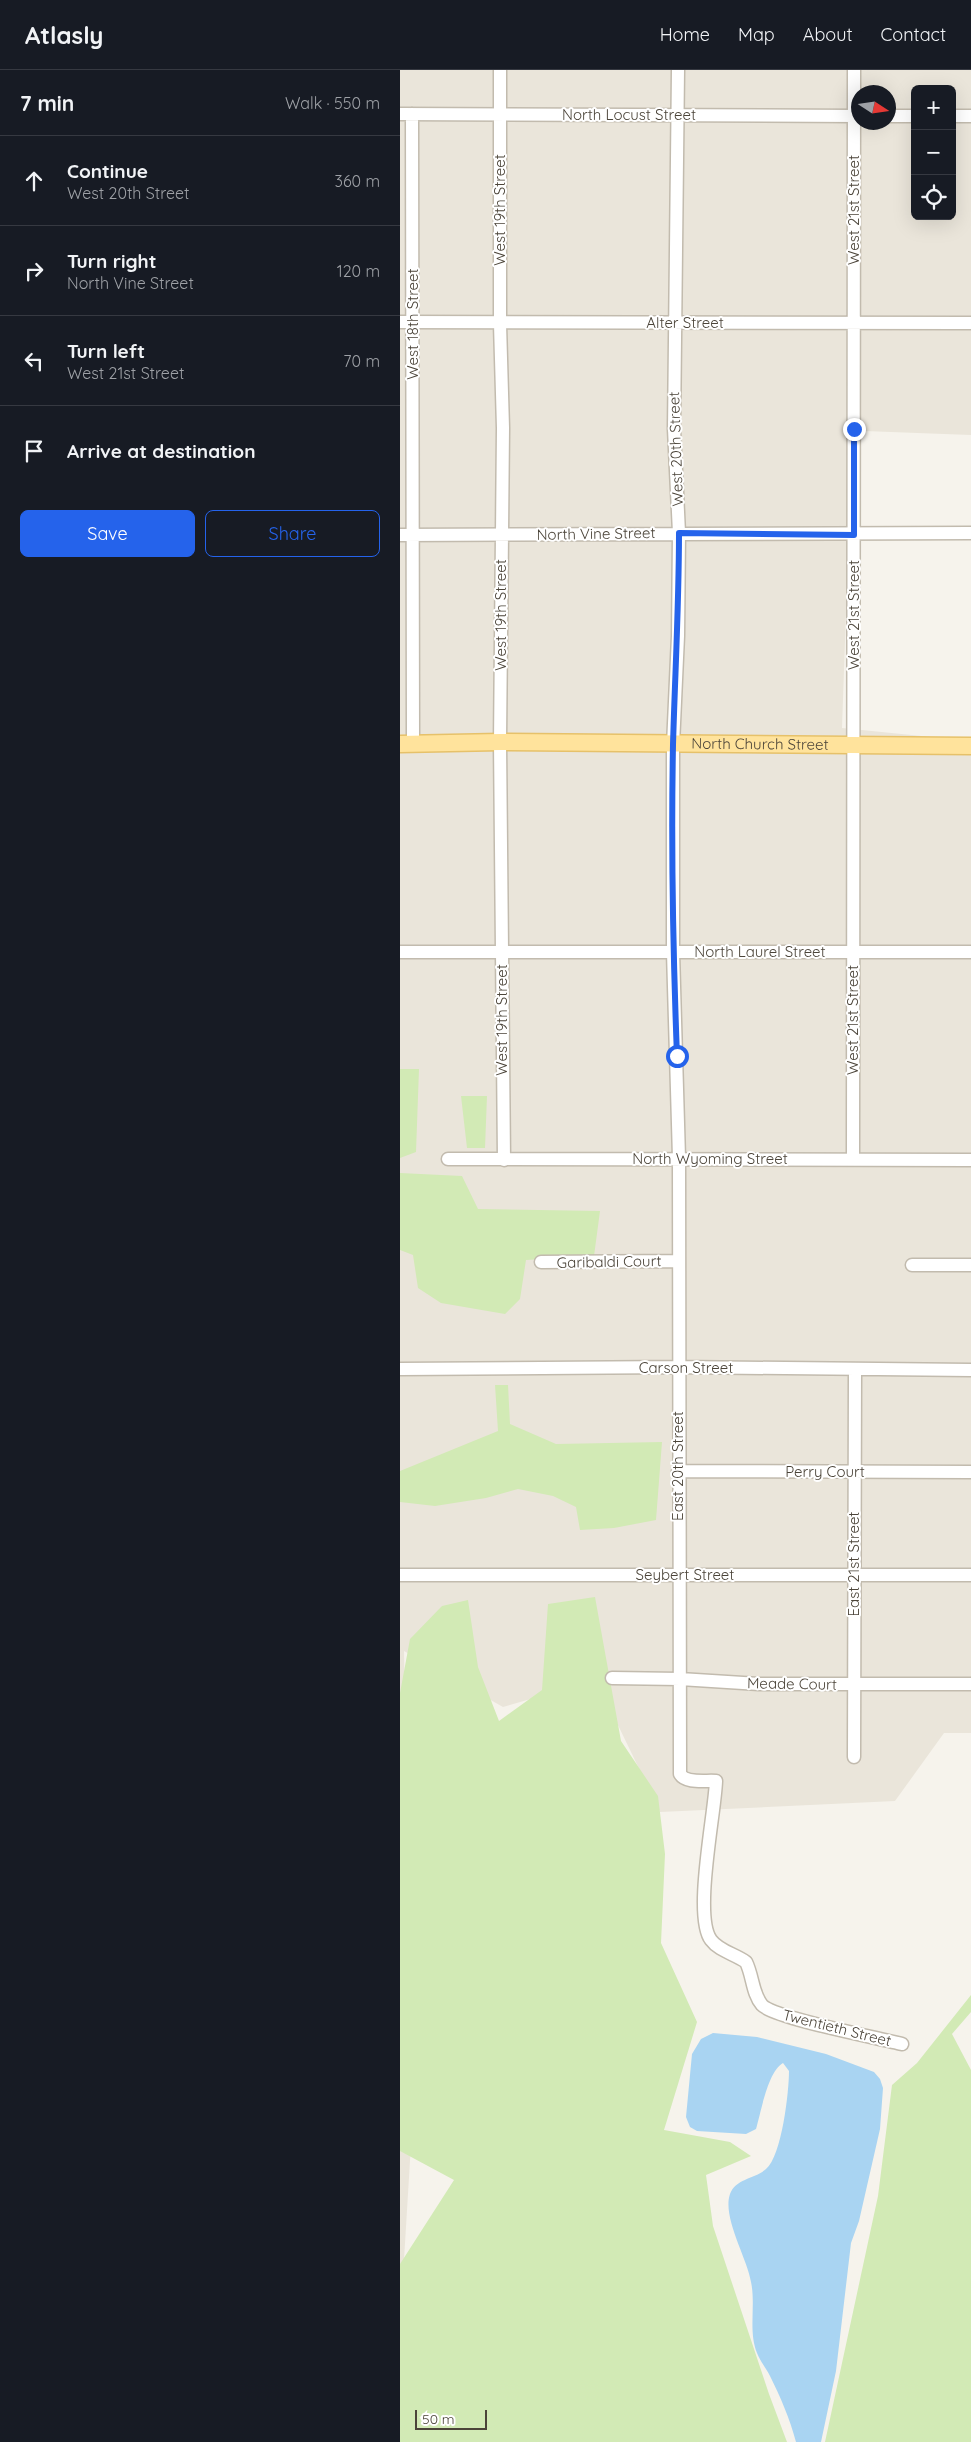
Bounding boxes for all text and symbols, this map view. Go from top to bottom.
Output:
text: Atlasly [25,20,103,50]
text: Home [660,23,710,46]
text: Map [738,23,775,46]
text: About [803,23,853,46]
text: Contact [881,23,946,46]
north arrow [851,85,896,130]
map controls [911,85,956,220]
button: + [911,85,956,130]
text: 7 min [20,90,74,116]
text: Walk · 550 m [285,93,380,113]
street label: North Locust Street [562,105,696,124]
button: − [911,130,956,175]
street label: West 19th Street [490,154,509,266]
street label: West 21st Street [844,155,863,265]
text: Continue [67,159,148,183]
icon: ahead [20,167,48,195]
text: 360 m [335,171,380,191]
button: locate [911,175,956,220]
text: West 20th Street [67,183,190,203]
text: Turn right [67,249,156,273]
icon: right [20,257,48,285]
text: 120 m [337,261,380,281]
street label: West 18th Street [403,268,422,380]
text: North Vine Street [67,273,194,293]
street label: Alter Street [646,313,724,332]
text: Turn left [67,339,145,363]
icon: left [20,347,48,375]
text: 70 m [343,351,380,371]
text: West 21st Street [67,363,184,383]
street label: West 20th Street [664,391,687,507]
route end [843,418,866,441]
icon: arrive [20,437,48,465]
text: Arrive at destination [67,439,256,463]
button: Save [20,510,195,557]
button: Share [205,510,380,557]
street label: North Vine Street [536,523,656,544]
street label: West 19th Street [491,559,510,671]
street label: West 21st Street [844,560,863,670]
street label: North Church Street [691,734,829,754]
street label: North Laurel Street [694,942,826,961]
street label: West 19th Street [492,964,511,1076]
street label: West 21st Street [843,965,862,1075]
route start [666,1045,689,1068]
street label: North Wyoming Street [632,1149,788,1168]
street label: Garibaldi Court [556,1251,662,1272]
street label: Carson Street [639,1358,733,1377]
street label: East 20th Street [668,1411,687,1521]
street label: Perry Court [785,1462,865,1481]
street label: East 21st Street [844,1512,863,1616]
street label: Seybert Street [636,1565,734,1584]
street label: Meade Court [747,1673,837,1694]
street label: Twentieth Street [781,2005,893,2050]
scale bar [415,2407,488,2430]
text: 50 m [422,2410,455,2428]

